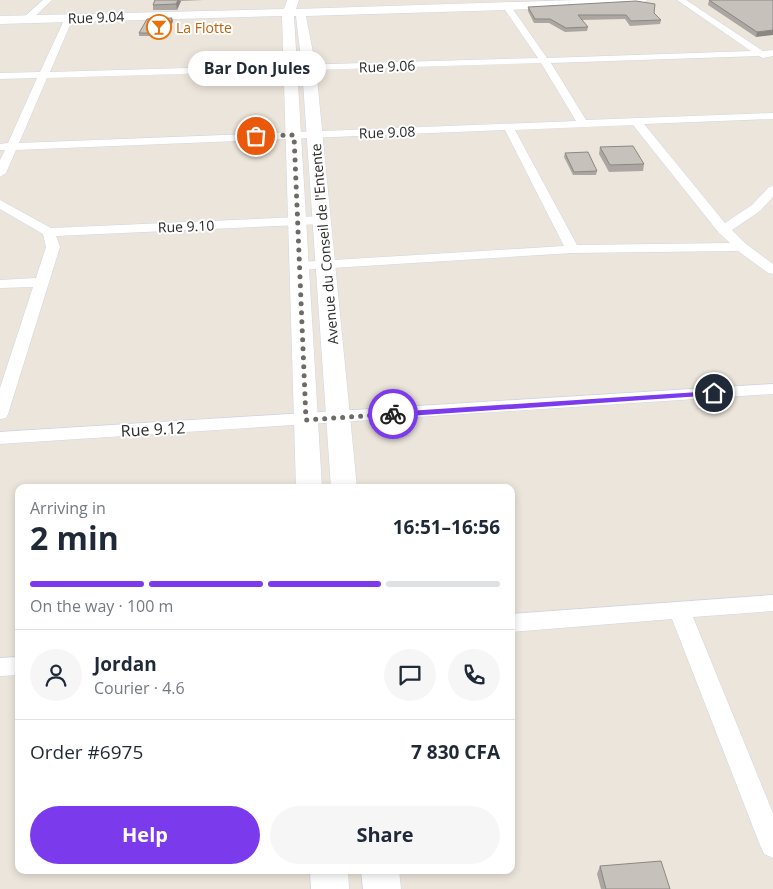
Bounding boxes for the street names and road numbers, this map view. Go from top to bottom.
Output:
street label: Rue 9.04 [67,7,125,27]
street label: Rue 9.06 [358,56,416,76]
street label: Rue 9.08 [358,122,416,142]
street label: Avenue du Conseil de l'Entente [306,143,342,345]
street label: Rue 9.10 [157,216,215,236]
street label: Rue 9.12 [120,416,186,442]

